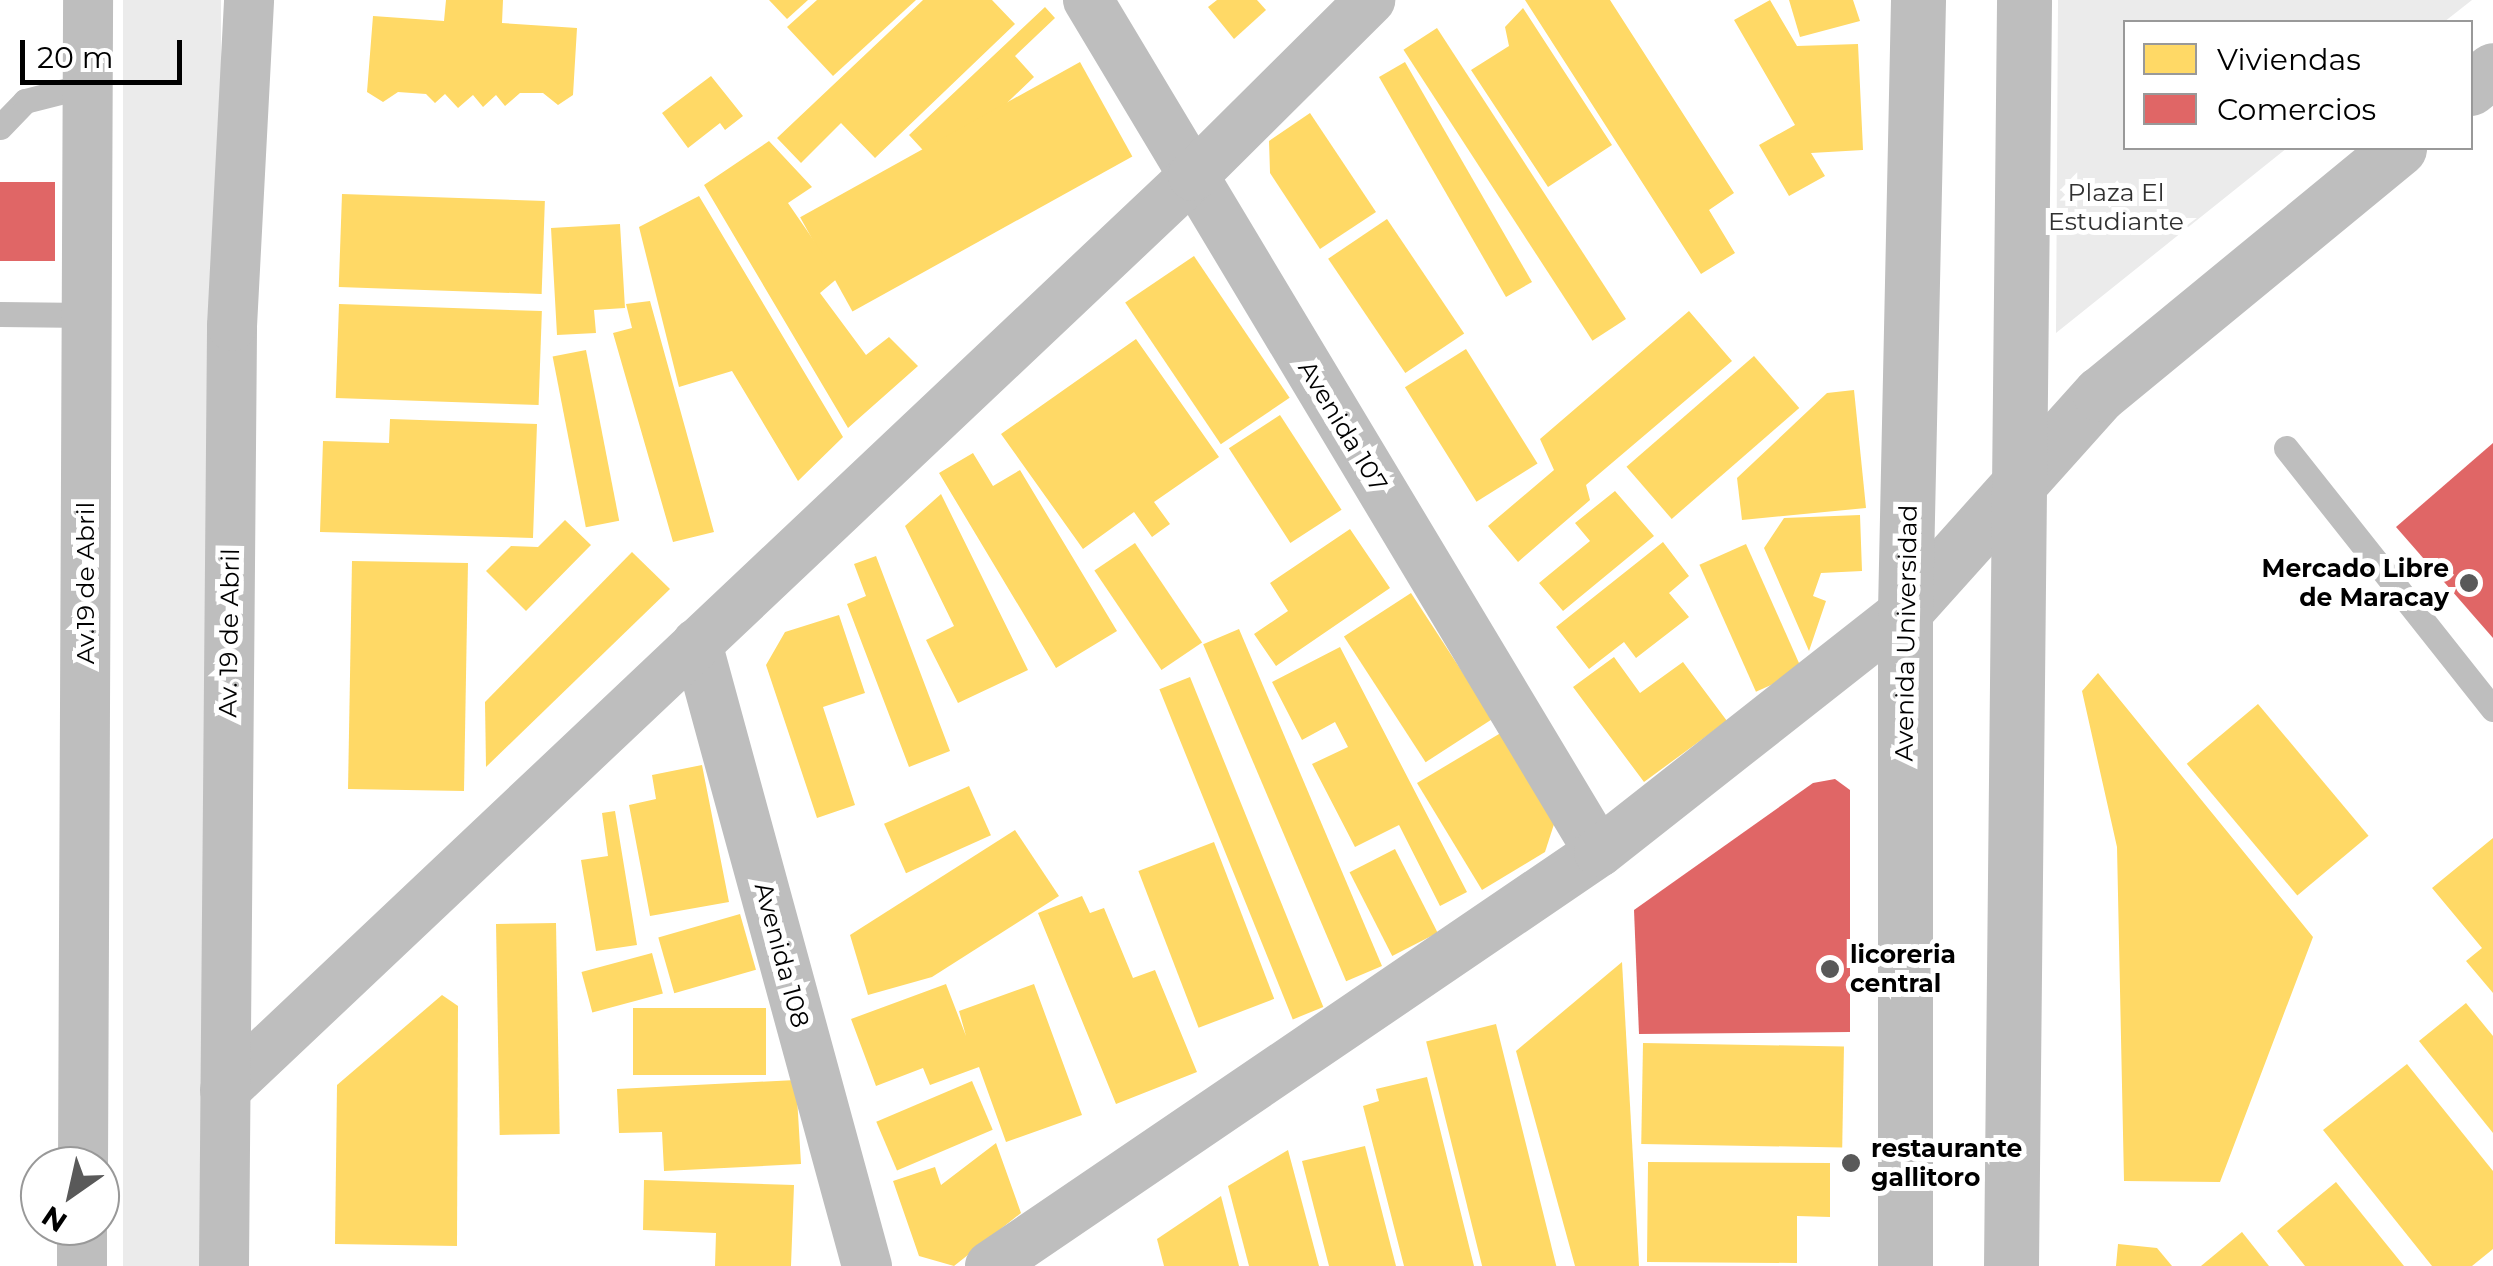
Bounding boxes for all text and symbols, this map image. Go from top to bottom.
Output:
scale bar [25,20,188,82]
legend [2123,20,2473,150]
text: 20 m [37,39,114,76]
text: Viviendas [2217,41,2361,78]
text: Comercios [2217,91,2376,128]
park label: Plaza El Estudiante [2048,178,2184,237]
street label: Avenida 107 [1292,355,1394,497]
street label: Av.19 de Abril [70,502,100,664]
street label: Avenida Universidad [1889,504,1923,762]
street label: Av. 19 de Abril [213,548,245,718]
place label: Mercado Libre de Maracay [2262,554,2449,613]
marker: Mercado Libre de Maracay [2458,572,2480,594]
street label: Avenida 108 [748,879,816,1031]
place label: licoreria central [1850,940,1956,999]
marker: licoreria central [1819,958,1841,980]
place label: restaurante gallitoro [1871,1134,2022,1193]
north arrow [20,1146,120,1246]
marker: restaurante gallitoro [1840,1152,1862,1174]
text: N [35,1199,73,1240]

